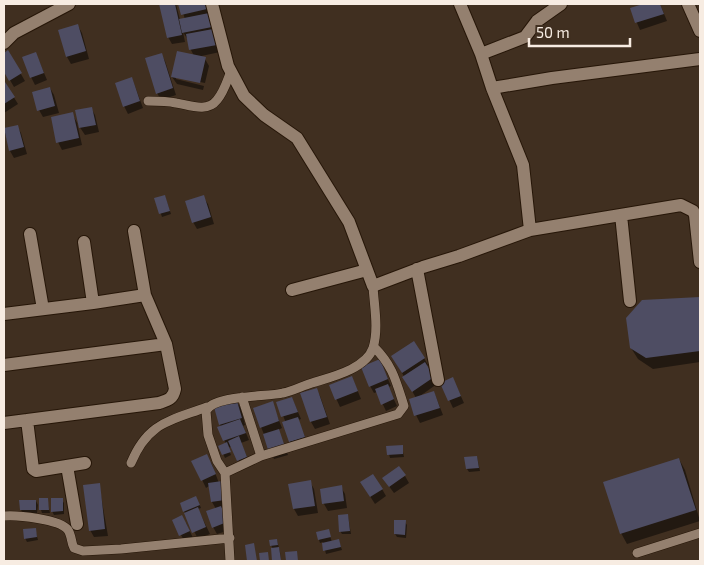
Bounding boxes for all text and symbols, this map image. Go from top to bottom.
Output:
scale bar [529,15,630,47]
text: 50 m [536,23,570,41]

